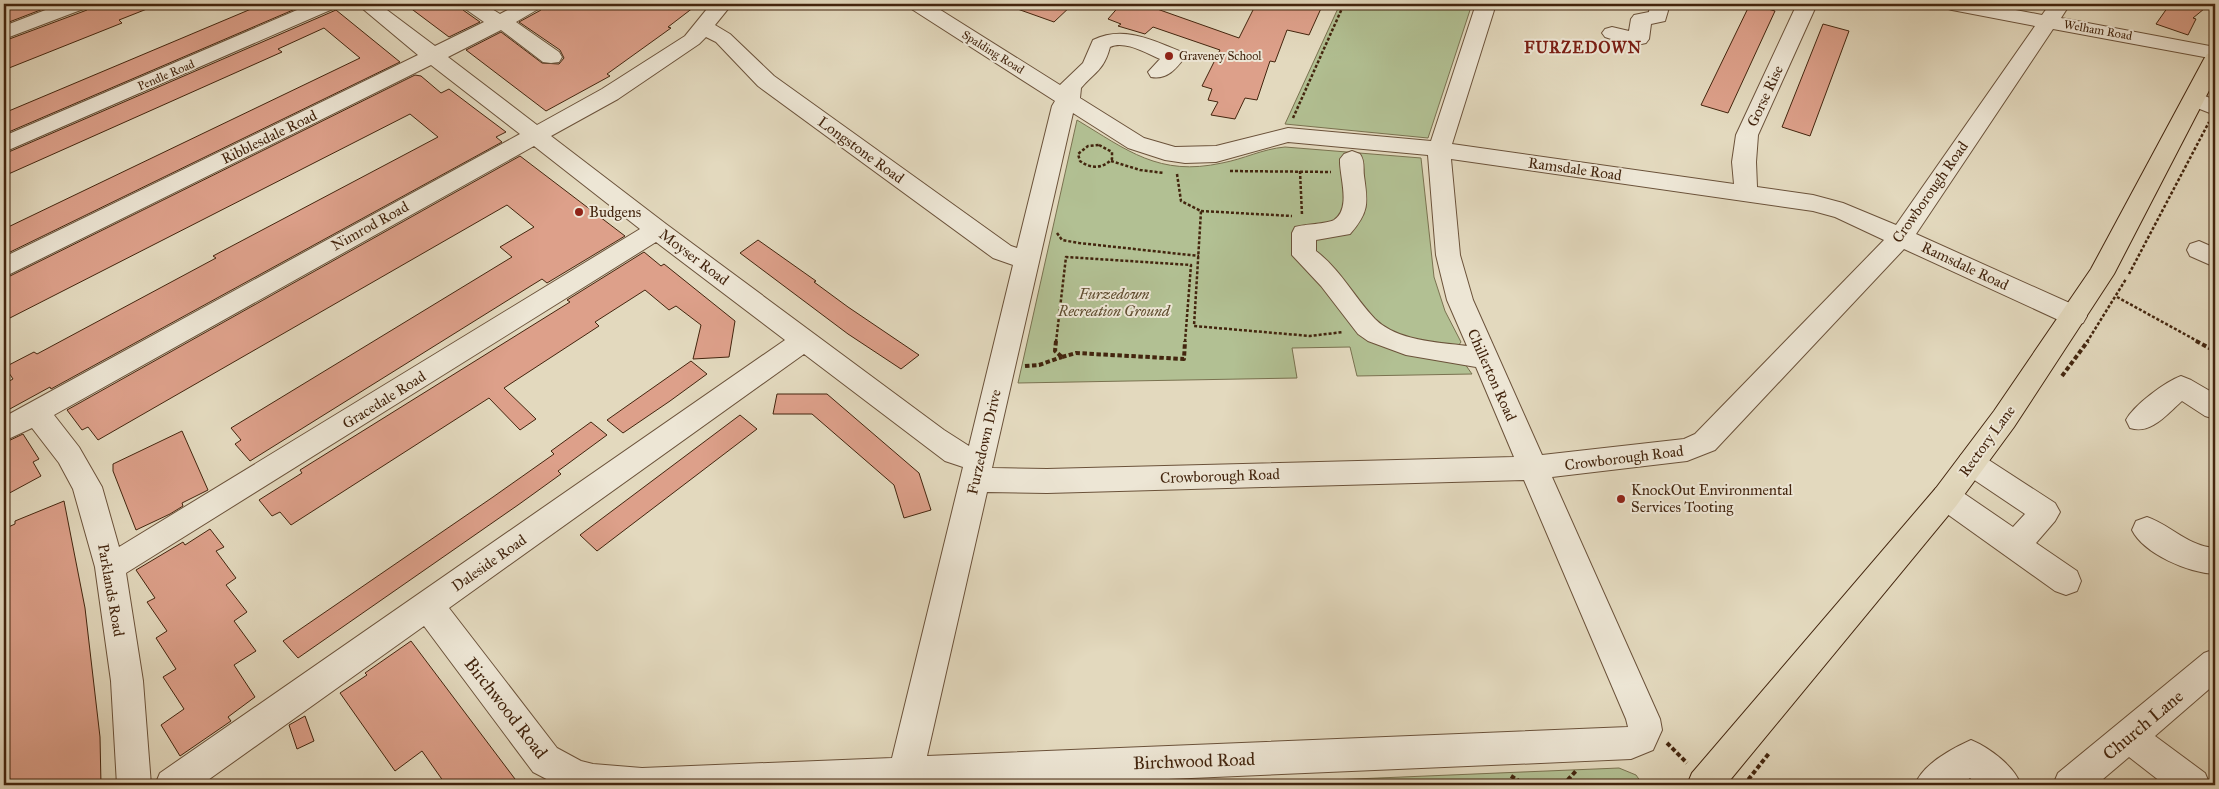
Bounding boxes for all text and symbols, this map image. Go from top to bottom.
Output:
street label: Welham Road [2063,17,2133,43]
street label: Spalding Road [959,27,1027,78]
district label: FURZEDOWN [1524,38,1642,57]
place label: Graveney School [1179,49,1262,63]
marker: Graveney School [1163,50,1175,62]
street label: Pendle Road [135,57,197,93]
street label: Gorse Rise [1743,62,1787,130]
street label: Ribblesdale Road [218,106,320,168]
street label: Longstone Road [814,113,908,187]
street label: Crowborough Road [1888,137,1972,246]
street label: Ramsdale Road [1527,154,1623,185]
street label: Nimrod Road [328,197,412,255]
place label: Budgens [589,203,641,221]
marker: Budgens [573,206,585,218]
street label: Moyser Road [656,225,733,289]
street label: Ramsdale Road [1918,238,2012,294]
park label: Furzedown Recreation Ground [1057,285,1171,320]
street label: Chillerton Road [1464,326,1521,424]
street label: Gracedale Road [339,367,429,433]
street label: Furzedown Drive [963,388,1005,496]
street label: Rectory Lane [1955,402,2019,480]
street label: Crowborough Road [1563,442,1685,474]
street label: Crowborough Road [1160,465,1281,487]
place label: KnockOut Environmental Services Tooting [1631,481,1794,516]
marker: KnockOut Environmental Services Tooting [1615,493,1627,505]
street label: Daleside Road [448,530,530,595]
street label: Parklands Road [94,542,128,638]
street label: Birchwood Road [460,653,552,763]
street label: Church Lane [2098,685,2188,765]
street label: Birchwood Road [1133,748,1255,774]

